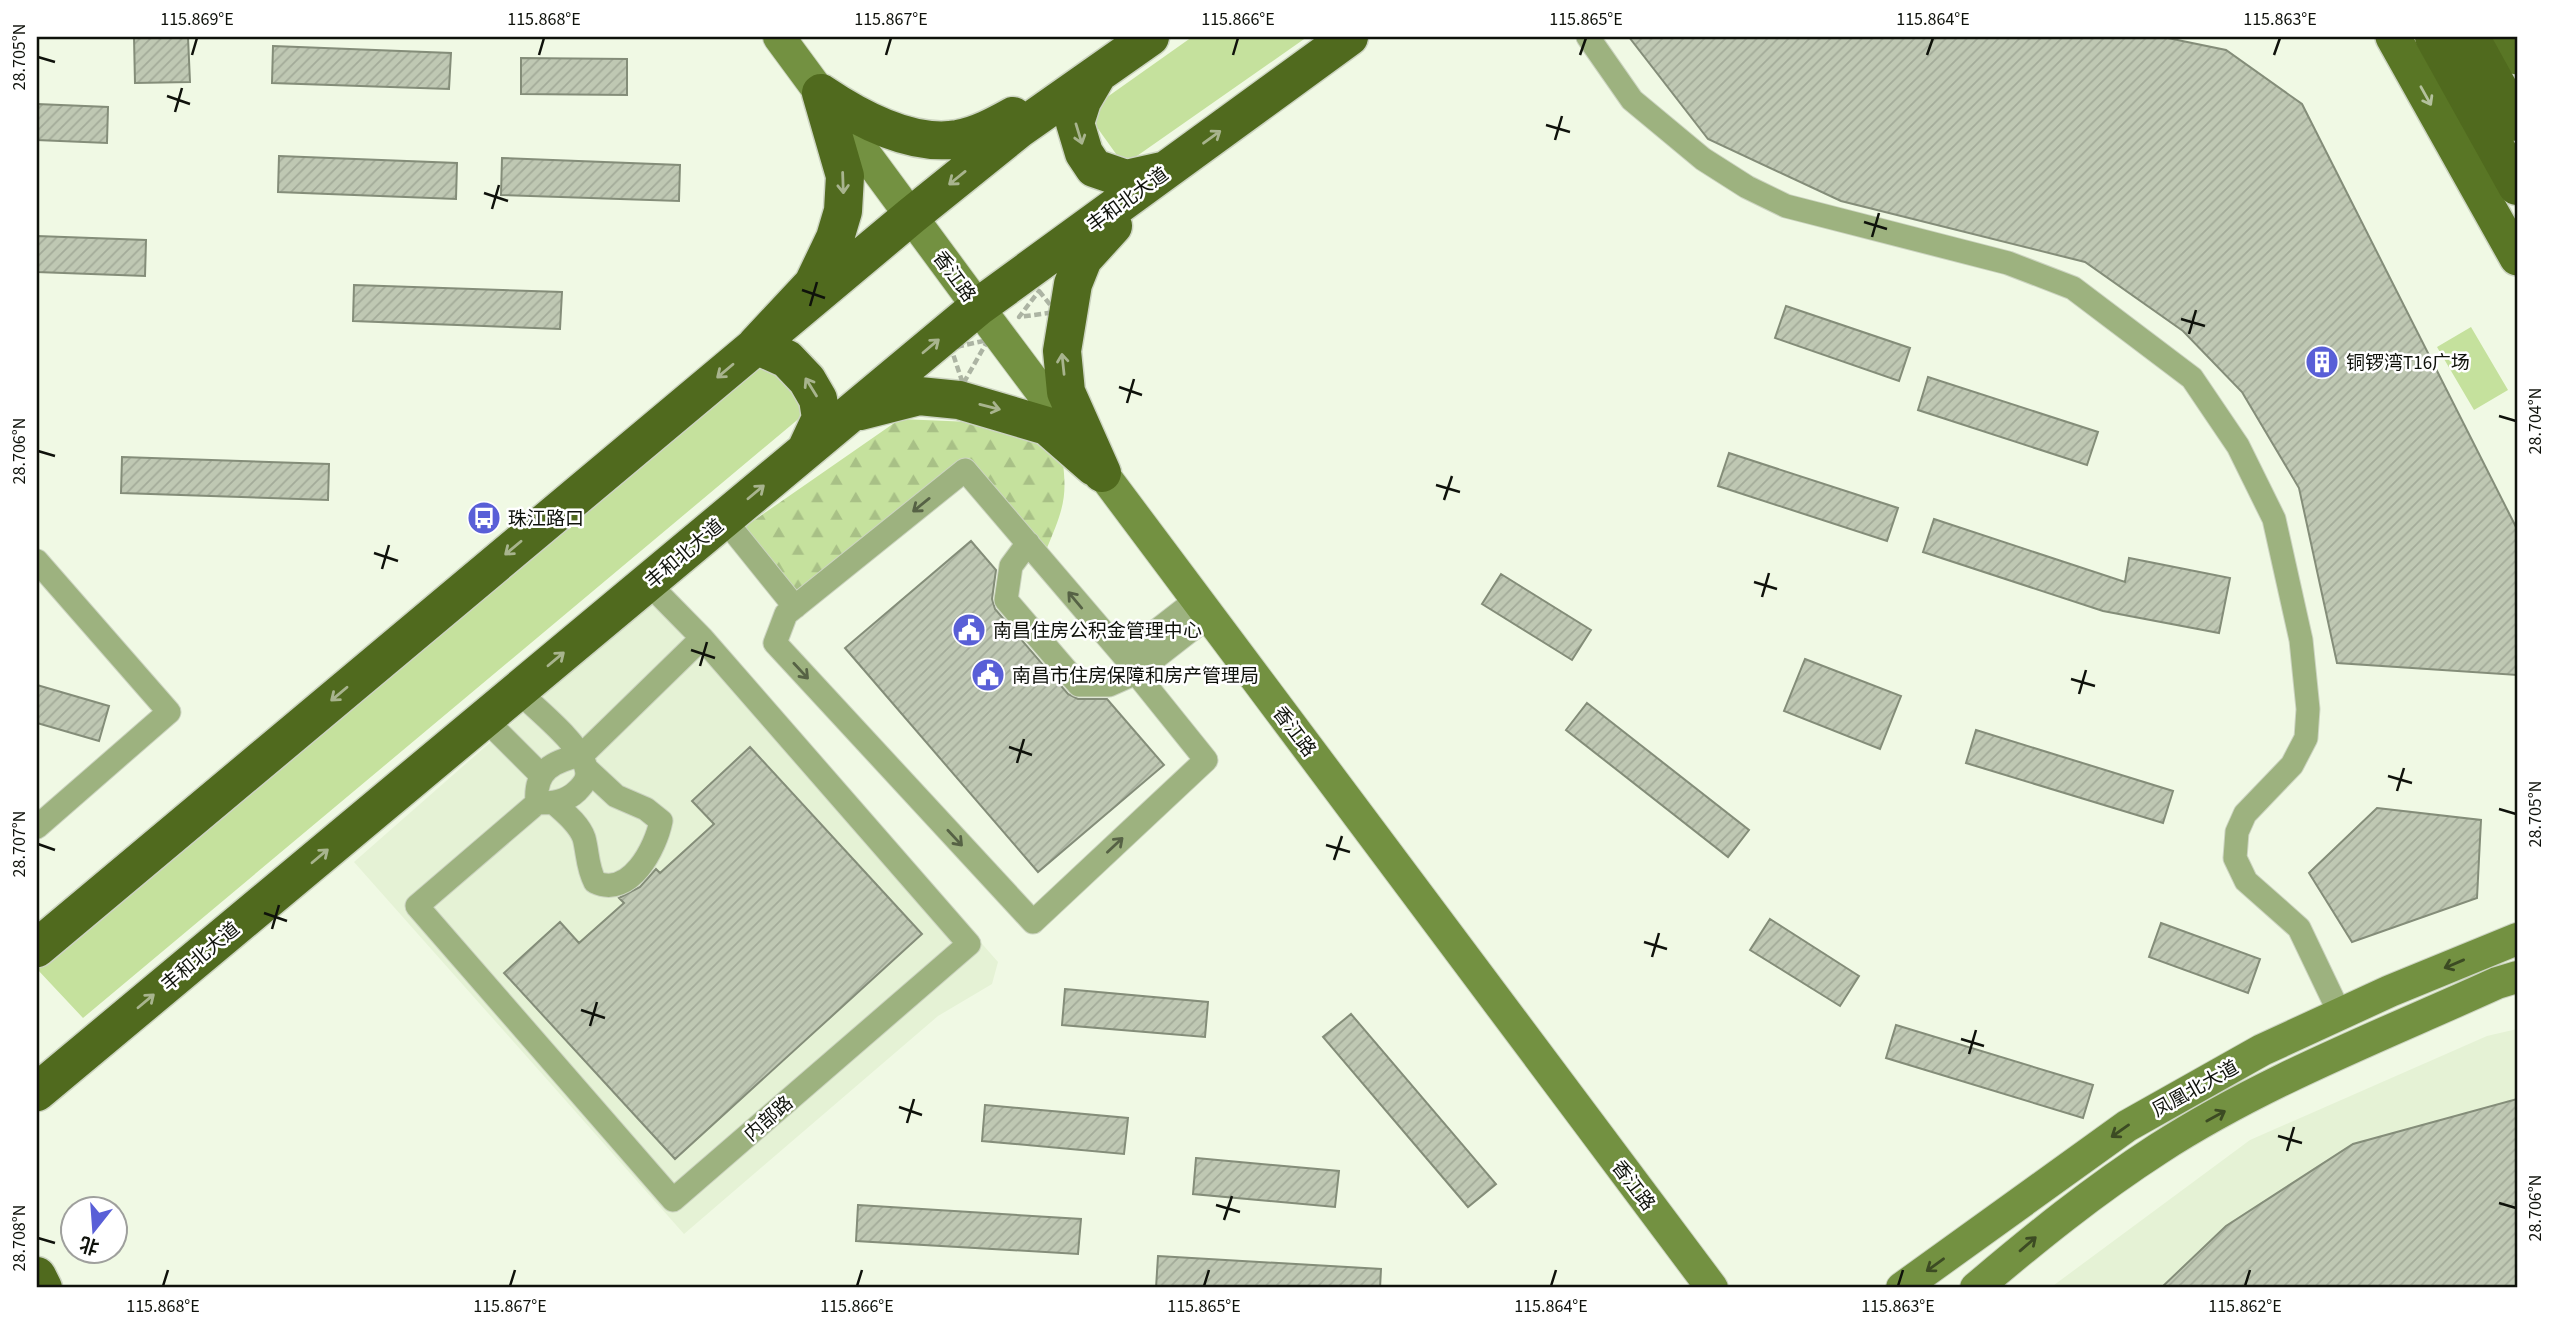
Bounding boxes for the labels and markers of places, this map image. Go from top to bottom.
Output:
building icon: 铜锣湾T16广场 [2303,343,2341,381]
place label: 铜锣湾T16广场 [2346,350,2470,377]
bus stop icon: 珠江路口 [465,499,503,537]
place label: 珠江路口 [508,506,584,533]
public building icon: 南昌住房公积金管理中心 [950,611,988,649]
place label: 南昌住房公积金管理中心 [993,618,1202,645]
public building icon: 南昌市住房保障和房产管理局 [969,656,1007,694]
place label: 南昌市住房保障和房产管理局 [1012,663,1259,690]

